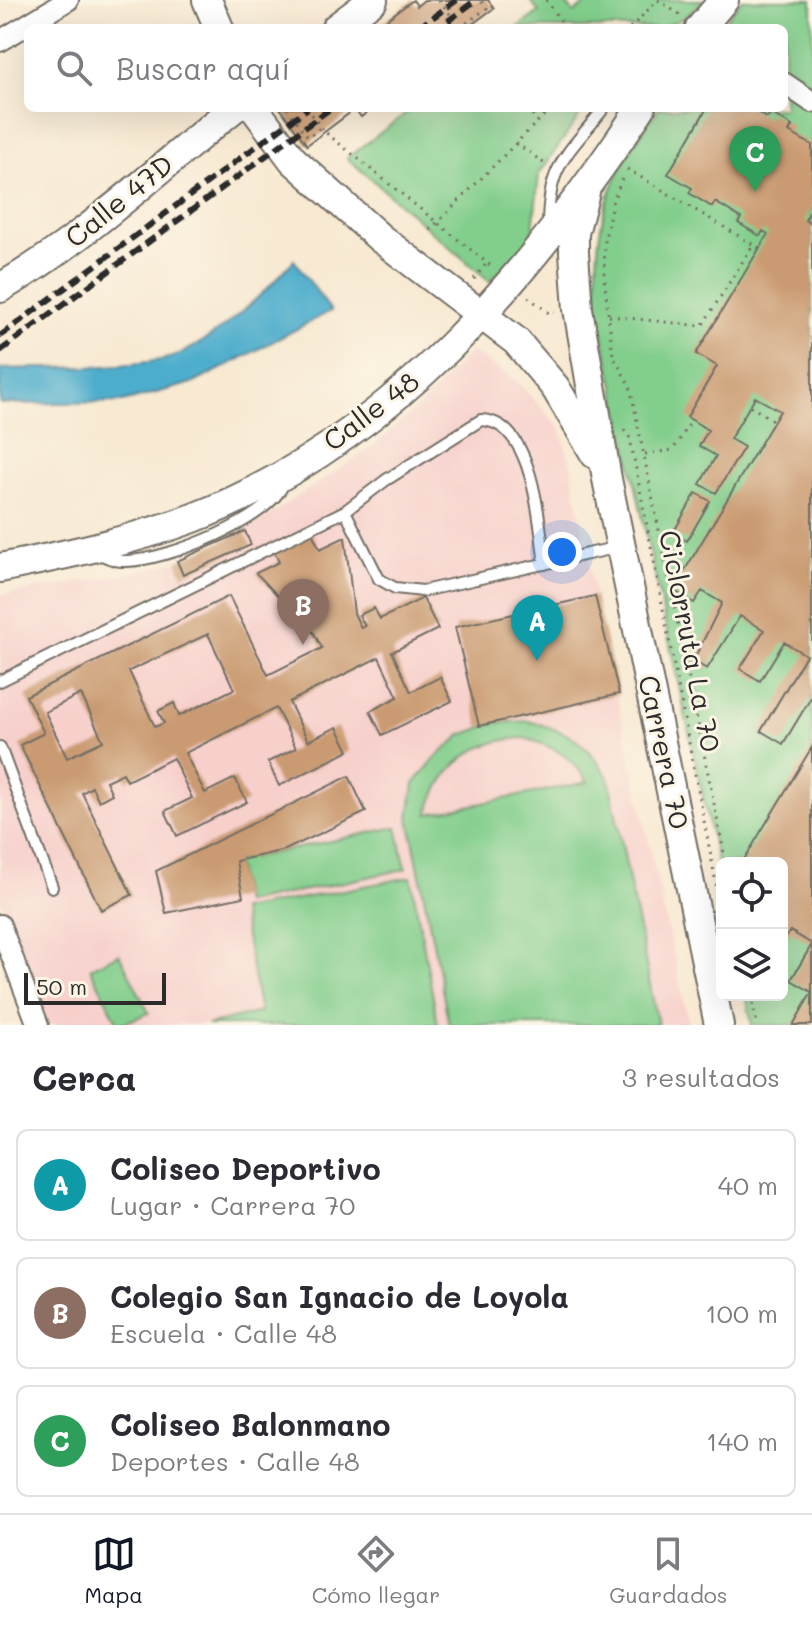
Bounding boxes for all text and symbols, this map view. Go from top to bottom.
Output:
search box [24,24,788,112]
icon: search [52,46,96,90]
text: Buscar aquí [116,48,290,88]
pin: C [729,126,781,192]
street label: Calle 47D [57,146,180,255]
street label: Calle 48 [315,362,426,458]
street label: Ciclorruta La 70 [652,527,730,755]
your location [542,532,582,572]
pin: B [277,579,329,645]
pin: A [511,595,563,661]
street label: Carrera 70 [631,672,699,832]
map controls [716,857,788,1001]
button: locate [716,857,788,929]
button: layers [716,929,788,1001]
scale bar [24,969,166,1005]
text: 50 m [36,972,87,1001]
text: Cerca [32,1055,136,1100]
text: 3 resultados [622,1060,780,1094]
text: Coliseo Deportivo [110,1148,381,1188]
text: A [51,1168,69,1202]
text: 40 m [718,1168,778,1202]
text: Lugar · Carrera 70 [110,1188,355,1222]
text: Colegio San Ignacio de Loyola [110,1276,569,1316]
text: B [51,1296,69,1330]
text: 100 m [705,1296,778,1330]
text: Escuela · Calle 48 [110,1316,337,1350]
text: Coliseo Balonmano [110,1404,391,1444]
text: C [50,1424,70,1458]
text: 140 m [706,1424,778,1458]
text: Deportes · Calle 48 [110,1444,360,1478]
tab: Mapa [84,1532,143,1609]
tab: Cómo llegar [312,1532,440,1609]
tab: Guardados [609,1532,728,1609]

